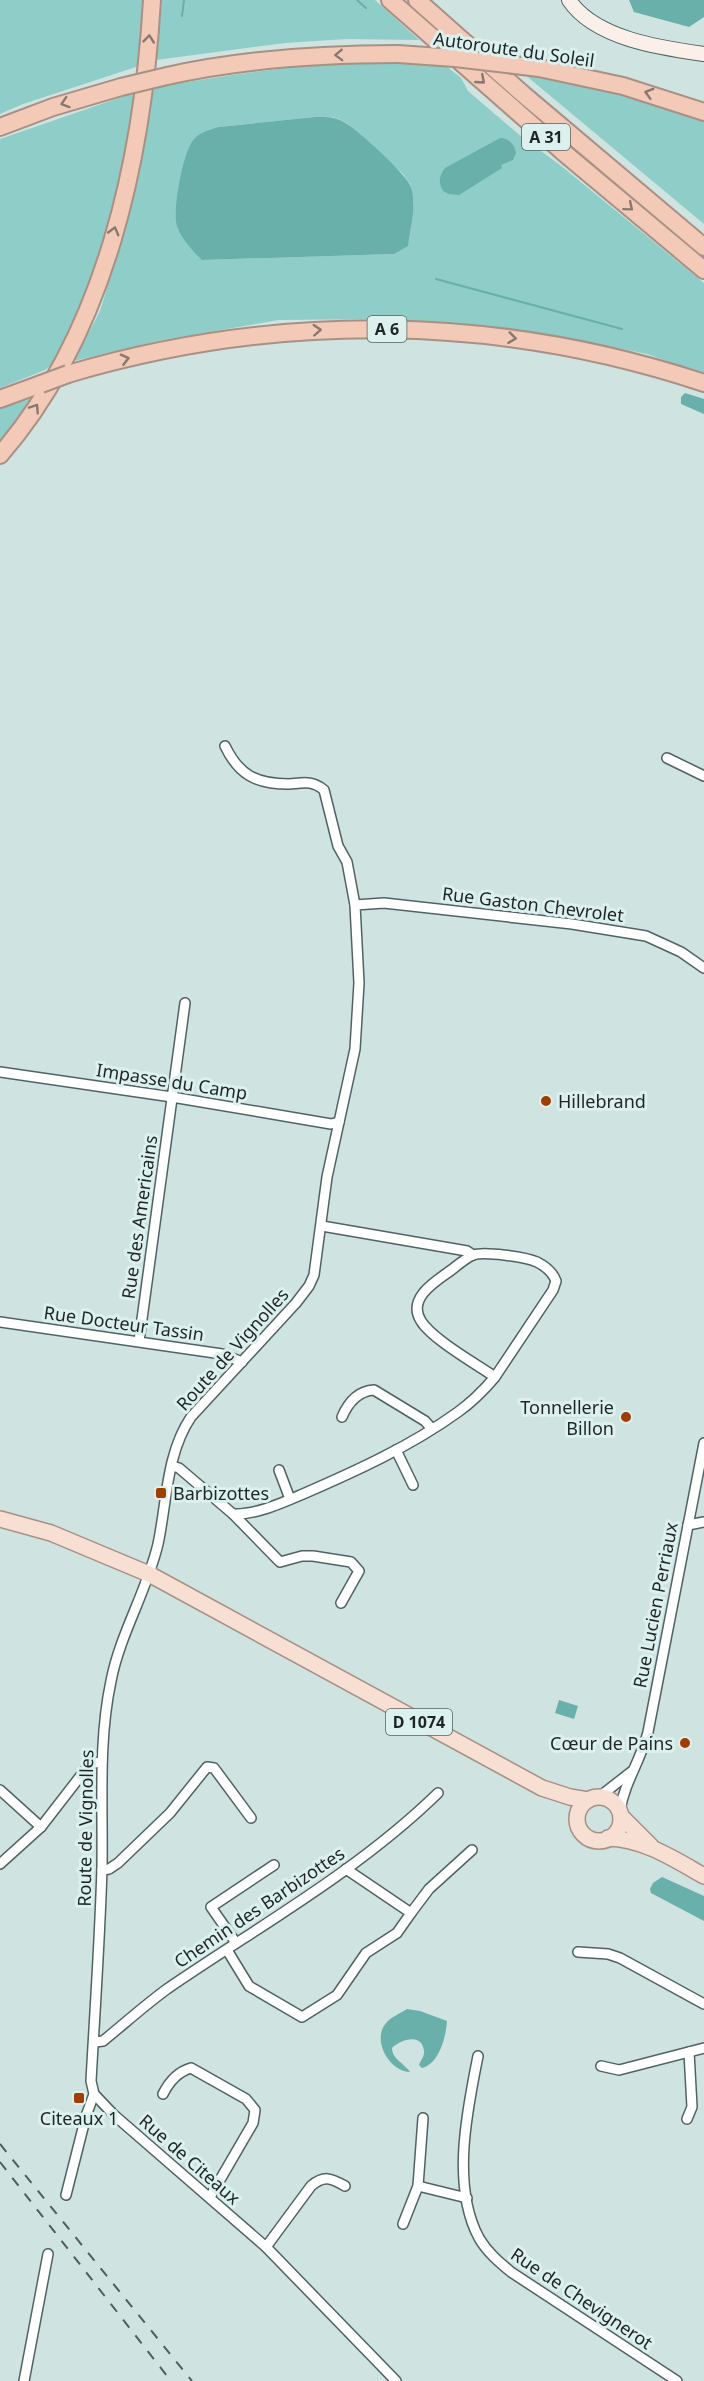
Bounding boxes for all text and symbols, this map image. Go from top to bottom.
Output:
street label: Autoroute du Soleil [432,26,596,72]
one-way arrow [142,35,155,44]
one-way arrow [335,48,344,61]
one-way arrow [474,73,485,84]
one-way arrow [644,88,654,101]
one-way arrow [60,96,71,109]
road number: A 31 [522,124,570,150]
one-way arrow [622,200,633,211]
one-way arrow [107,226,120,236]
road number: A 6 [368,316,406,342]
one-way arrow [313,323,322,336]
one-way arrow [507,331,516,344]
one-way arrow [120,353,130,366]
one-way arrow [28,404,39,415]
street label: Rue Gaston Chevrolet [441,881,626,927]
street label: Impasse du Camp [95,1057,249,1105]
place label: Hillebrand [558,1089,646,1113]
marker: Hillebrand [539,1094,553,1108]
street label: Rue des Americains [116,1133,162,1301]
street label: Route de Vignolles [171,1283,293,1415]
street label: Rue Docteur Tassin [42,1300,206,1346]
place label: Tonnellerie Billon [520,1395,614,1440]
marker: Tonnellerie Billon [619,1410,633,1424]
place label: Barbizottes [173,1481,269,1505]
marker: Barbizottes [154,1486,168,1500]
street label: Rue Lucien Perriaux [627,1520,683,1690]
road number: D 1074 [386,1709,452,1735]
place label: Cœur de Pains [550,1731,673,1755]
marker: Cœur de Pains [678,1736,692,1750]
street label: Route de Vignolles [72,1749,98,1907]
street label: Chemin des Barbizottes [169,1841,349,1973]
marker: Citeaux 1 [72,2091,86,2105]
place label: Citeaux 1 [40,2106,118,2130]
street label: Rue de Citeaux [134,2108,246,2210]
street label: Rue de Chevignerot [506,2242,658,2355]

